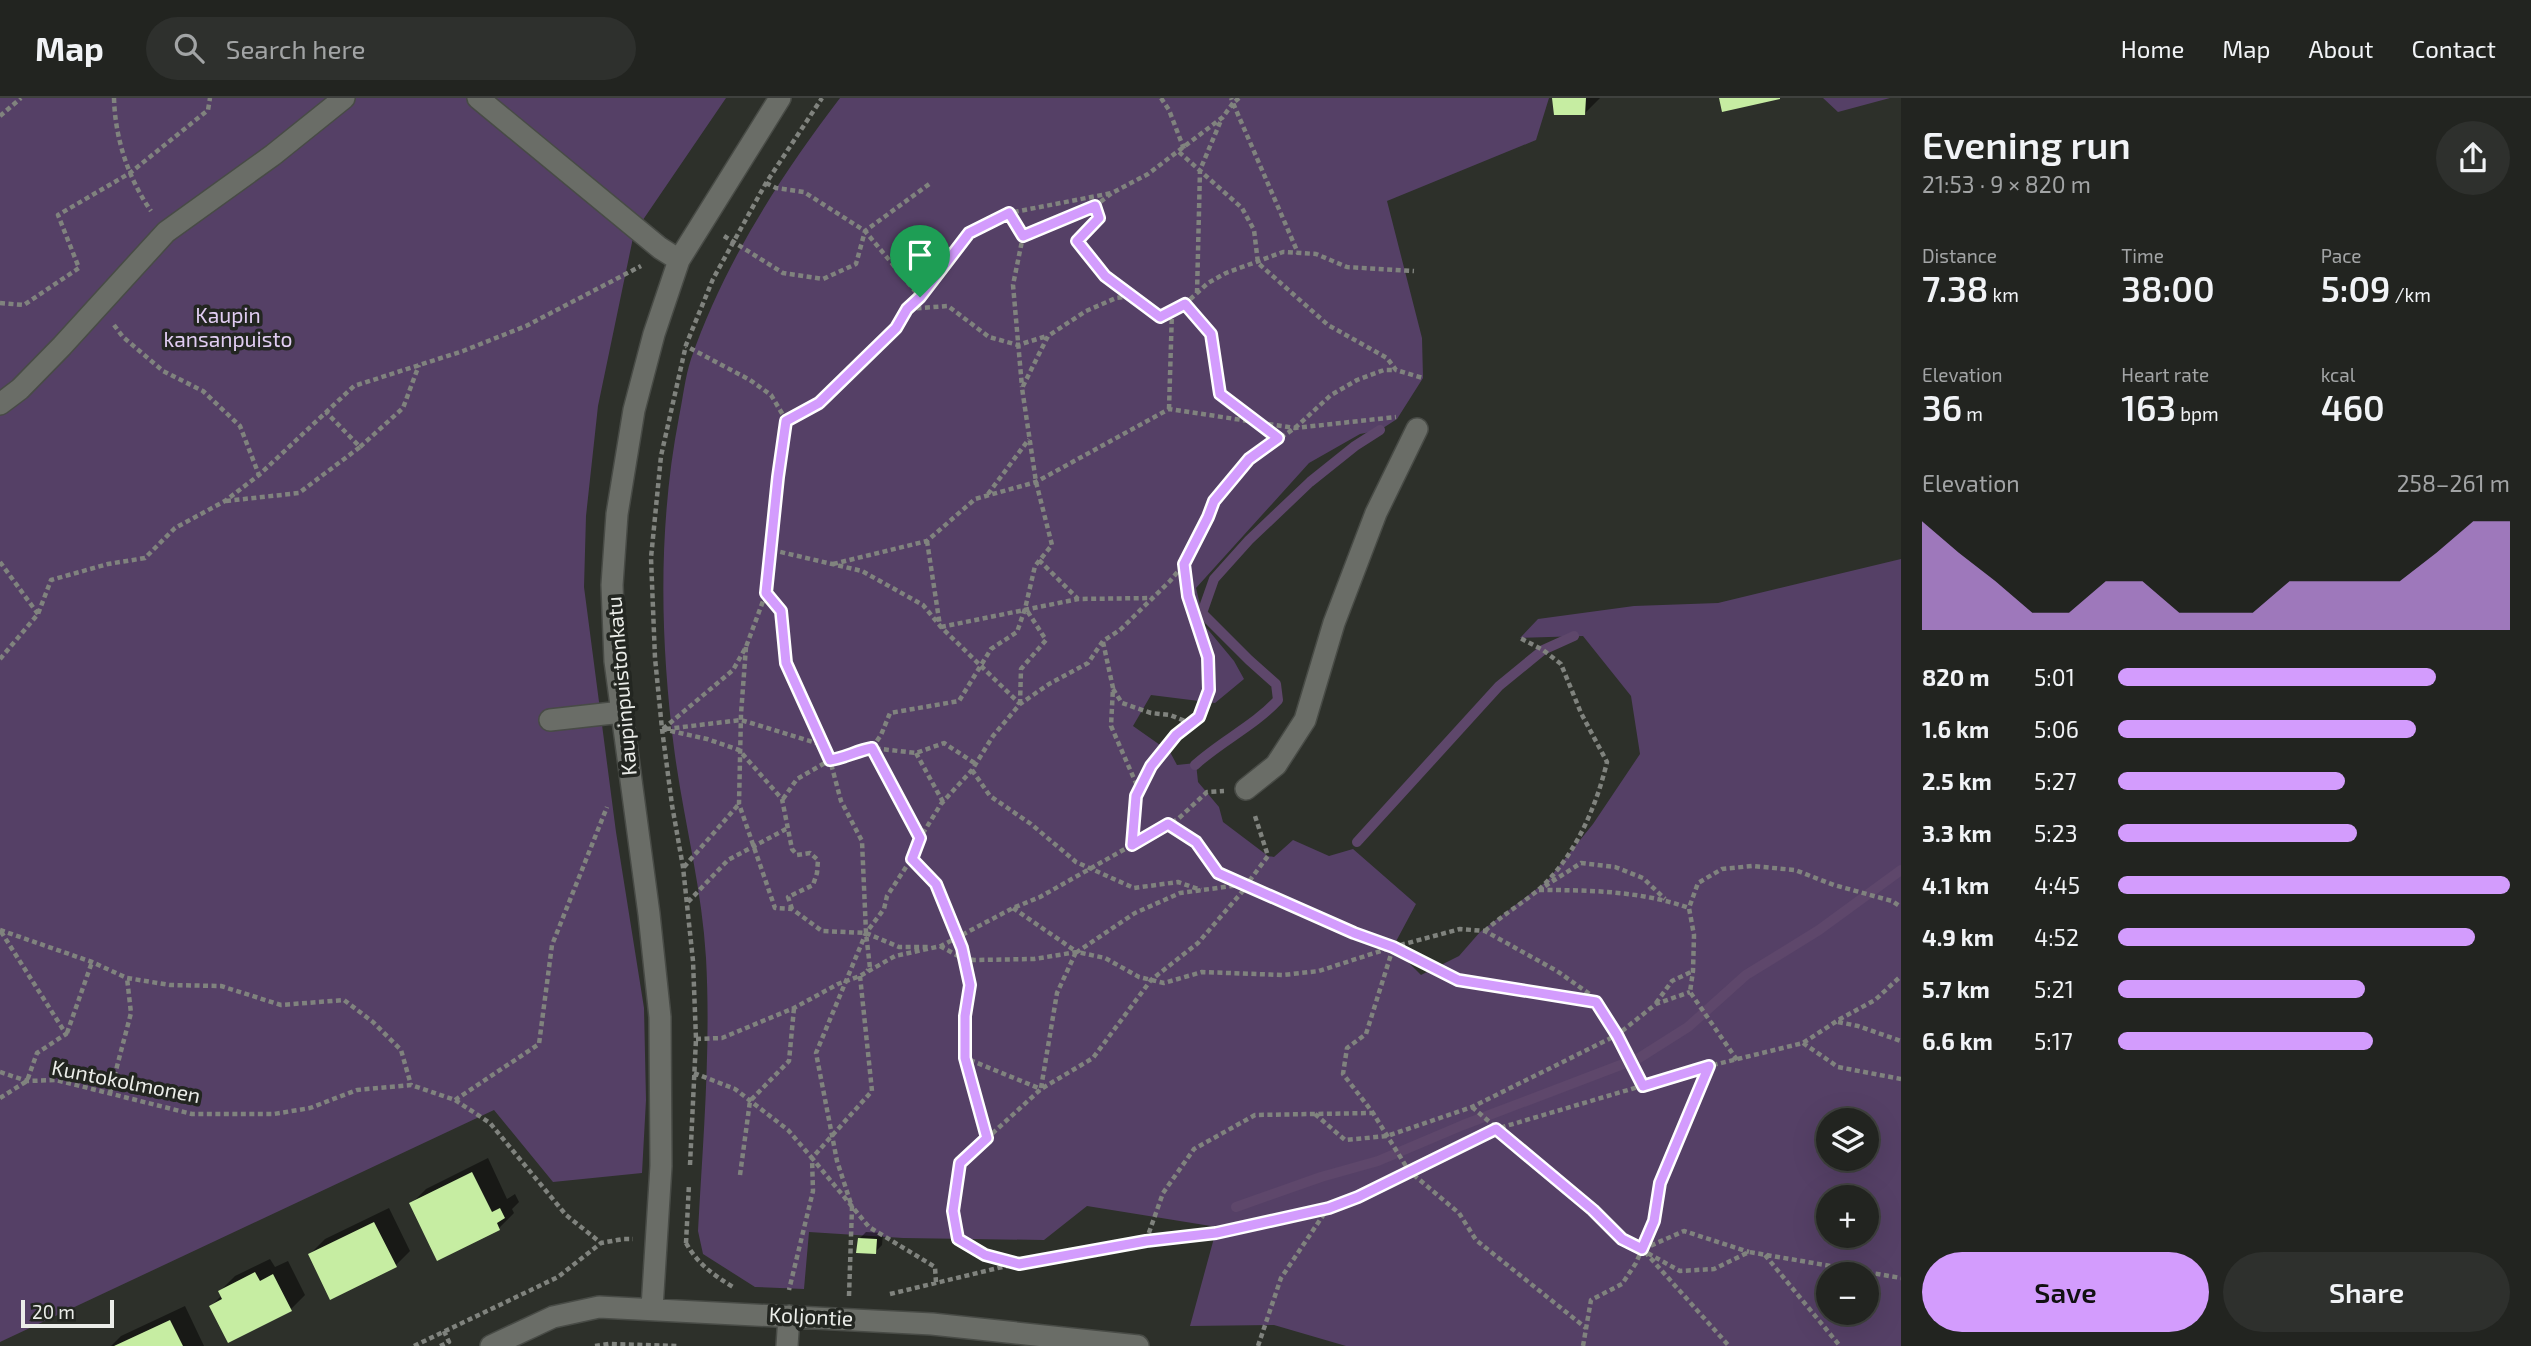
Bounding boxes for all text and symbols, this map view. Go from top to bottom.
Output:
search box [146,17,636,80]
text: Map [35,28,104,68]
icon: search [170,29,208,67]
text: Search here [226,33,365,64]
text: Home [2121,34,2184,63]
text: Map [2222,34,2270,63]
text: About [2308,34,2374,63]
text: Contact [2412,34,2496,63]
text: Evening run [1922,121,2131,167]
button: share [2436,121,2510,195]
text: 21:53 · 9 × 820 m [1922,170,2091,198]
pin [890,225,950,297]
icon: arrive [901,236,939,274]
text: Distance [1922,244,1997,267]
text: Time [2121,244,2164,267]
text: Pace [2321,244,2362,267]
text: 7.38 [1922,267,1988,309]
text: 38:00 [2121,267,2215,309]
text: 5:09 [2321,267,2390,309]
text: km [1988,283,2019,306]
text: /km [2390,283,2431,306]
park label: Kaupin kansanpuisto [164,302,292,351]
text: Elevation [1922,363,2003,386]
text: Heart rate [2121,363,2209,386]
text: kcal [2321,363,2355,386]
text: 36 [1922,386,1962,428]
text: 163 [2121,386,2176,428]
text: 460 [2321,386,2385,428]
text: m [1962,402,1983,425]
text: bpm [2176,402,2219,425]
text: Elevation [1922,469,2020,497]
text: 258–261 m [2397,469,2510,497]
street label: Kaupinpuistonkatu [600,595,641,777]
text: 820 m [1922,663,1989,691]
text: 5:01 [2034,663,2075,691]
text: 1.6 km [1922,715,1989,743]
text: 5:06 [2034,715,2079,743]
text: 2.5 km [1922,767,1992,795]
text: 5:27 [2034,767,2076,795]
text: 3.3 km [1922,819,1992,847]
text: 5:23 [2034,819,2077,847]
text: 4.1 km [1922,871,1989,899]
text: 4:45 [2034,871,2080,899]
text: 4.9 km [1922,923,1994,951]
text: 4:52 [2034,923,2079,951]
text: 5.7 km [1922,975,1990,1003]
text: 5:21 [2034,975,2074,1003]
text: 6.6 km [1922,1027,1993,1055]
text: 5:17 [2034,1027,2073,1055]
street label: Kuntokolmonen [50,1054,203,1107]
map controls [1816,1108,1879,1325]
button: layers [1816,1108,1879,1171]
button: + [1816,1185,1879,1248]
button: Save [1922,1252,2209,1332]
button: Share [2223,1252,2510,1332]
button: − [1816,1262,1879,1325]
scale bar [21,1297,114,1329]
text: 20 m [32,1300,75,1323]
street label: Koljontie [768,1301,854,1331]

